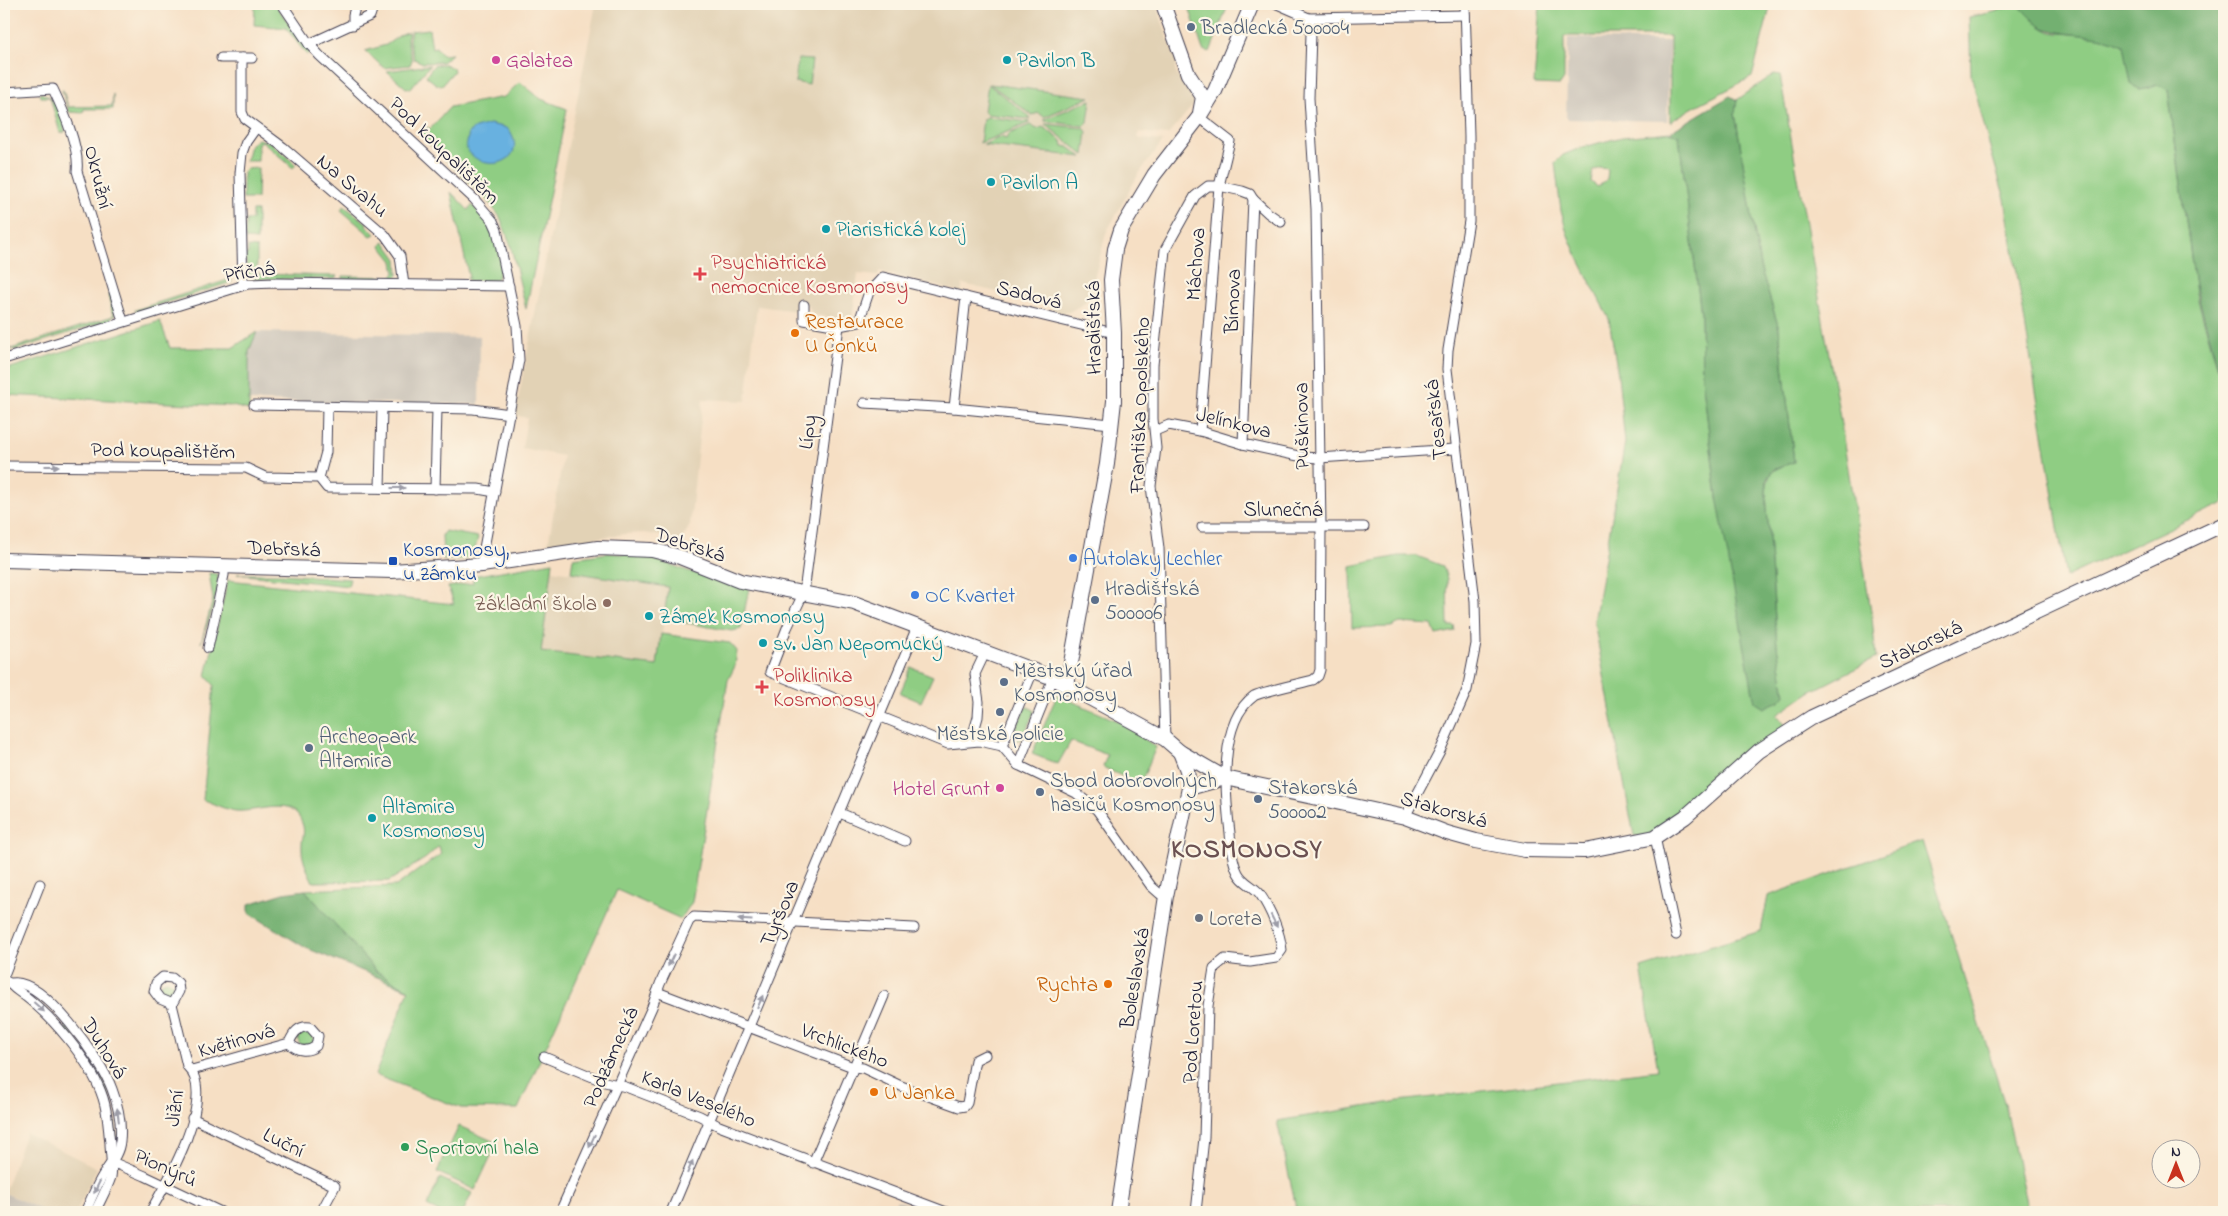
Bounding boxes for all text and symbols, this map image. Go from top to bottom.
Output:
place label: Bradlecká 500004 [1200,14,1349,44]
marker: Bradlecká 500004 [1185,21,1197,33]
place label: Galatea [506,47,573,77]
place label: Pavilon B [1017,47,1095,77]
marker: Galatea [490,54,502,66]
marker: Pavilon B [1001,54,1013,66]
street label: Pod koupalištěm [381,90,506,212]
street label: Okružní [75,143,119,213]
street label: Na Svahu [309,148,394,226]
place label: Pavilon A [1001,169,1078,199]
marker: Pavilon A [985,176,997,188]
place label: Piaristická kolej [836,216,966,246]
marker: Piaristická kolej [820,223,832,235]
street label: Máchova [1179,227,1215,302]
place label: Psychiatrická nemocnice Kosmonosy [711,249,908,305]
street label: Příčná [222,254,277,291]
marker: Psychiatrická nemocnice Kosmonosy [693,267,707,281]
street label: Bímova [1218,268,1250,335]
street label: Sadová [993,273,1065,319]
street label: Hradišťská [1079,280,1111,375]
place label: Restaurace U Čonků [805,308,904,362]
street label: Františka Opolského [1123,316,1159,495]
marker: Restaurace U Čonků [789,327,801,339]
street label: Tesařská [1418,378,1456,461]
street label: Puškinova [1287,382,1319,470]
street label: Jelínkova [1193,400,1274,448]
street label: Lípy [792,413,828,452]
street label: Pod koupalištěm [90,436,235,468]
one-way arrow [45,462,61,470]
one-way arrow [391,485,407,493]
street label: Slunečná [1243,496,1323,526]
street label: Debřská [649,520,729,572]
street label: Debřská [246,534,321,566]
place label: Kosmonosy, u zámku [403,536,509,590]
place label: Autolaky Lechler [1083,545,1223,577]
marker: Autolaky Lechler [1067,552,1079,564]
marker: Kosmonosy, u zámku [387,555,399,567]
place label: Hradišťská 500006 [1105,575,1199,629]
place label: OC Kvartet [925,582,1015,612]
marker: OC Kvartet [909,589,921,601]
place label: Základní škola [474,590,597,620]
marker: Hradišťská 500006 [1089,594,1101,606]
marker: Základní škola [601,597,613,609]
place label: Zámek Kosmonosy [659,603,824,635]
marker: Zámek Kosmonosy [643,610,655,622]
street label: Stakorská [1874,613,1968,678]
place label: sv. Jan Nepomucký [773,630,943,662]
marker: sv. Jan Nepomucký [757,637,769,649]
place label: Městský úřad Kosmonosy [1014,657,1133,713]
place label: Poliklinika Kosmonosy [773,662,876,718]
marker: Městský úřad Kosmonosy [998,676,1010,688]
marker: Poliklinika Kosmonosy [755,680,769,694]
marker: Městská policie [994,706,1006,718]
place label: Městská policie [936,720,1064,750]
place label: Archeopark Altamira [319,723,417,777]
marker: Archeopark Altamira [303,742,315,754]
place label: Sbod dobrovolných hasičů Kosmonosy [1050,767,1217,823]
place label: Stakorská 500002 [1268,774,1357,828]
place label: Hotel Grunt [893,775,990,805]
marker: Hotel Grunt [994,782,1006,794]
street label: Stakorská [1397,784,1491,838]
marker: Sbod dobrovolných hasičů Kosmonosy [1034,786,1046,798]
place label: Altamira Kosmonosy [382,793,485,849]
marker: Stakorská 500002 [1252,793,1264,805]
marker: Altamira Kosmonosy [366,812,378,824]
district label: KOSMONOSY [1171,832,1323,870]
street label: Tyršova [753,876,810,952]
place label: Loreta [1209,905,1262,935]
marker: Loreta [1193,912,1205,924]
one-way arrow [1269,914,1278,929]
one-way arrow [736,916,752,924]
street label: Boleslavská [1113,925,1159,1032]
one-way arrow [667,953,675,967]
place label: Rychta [1036,971,1098,1003]
marker: Rychta [1102,978,1114,990]
street label: Pod Loretou [1175,979,1213,1085]
one-way arrow [756,994,764,1009]
one-way arrow [32,1001,45,1012]
street label: Podzámecká [576,1002,648,1113]
street label: Duhová [72,1012,134,1086]
street label: Vrchlického [795,1016,893,1077]
street label: Květinová [195,1017,279,1067]
street label: Karla Veselého [636,1063,760,1137]
place label: U Janka [884,1079,955,1109]
marker: U Janka [868,1086,880,1098]
street label: Jižní [159,1088,193,1129]
one-way arrow [114,1107,122,1123]
street label: Luční [257,1121,309,1167]
place label: Sportovní hala [415,1134,539,1164]
one-way arrow [588,1134,596,1148]
north arrow [2150,1138,2200,1188]
marker: Sportovní hala [399,1141,411,1153]
street label: Pionýrů [128,1142,202,1198]
text: N [2171,1142,2181,1163]
one-way arrow [686,1160,694,1174]
one-way arrow [93,1179,101,1194]

